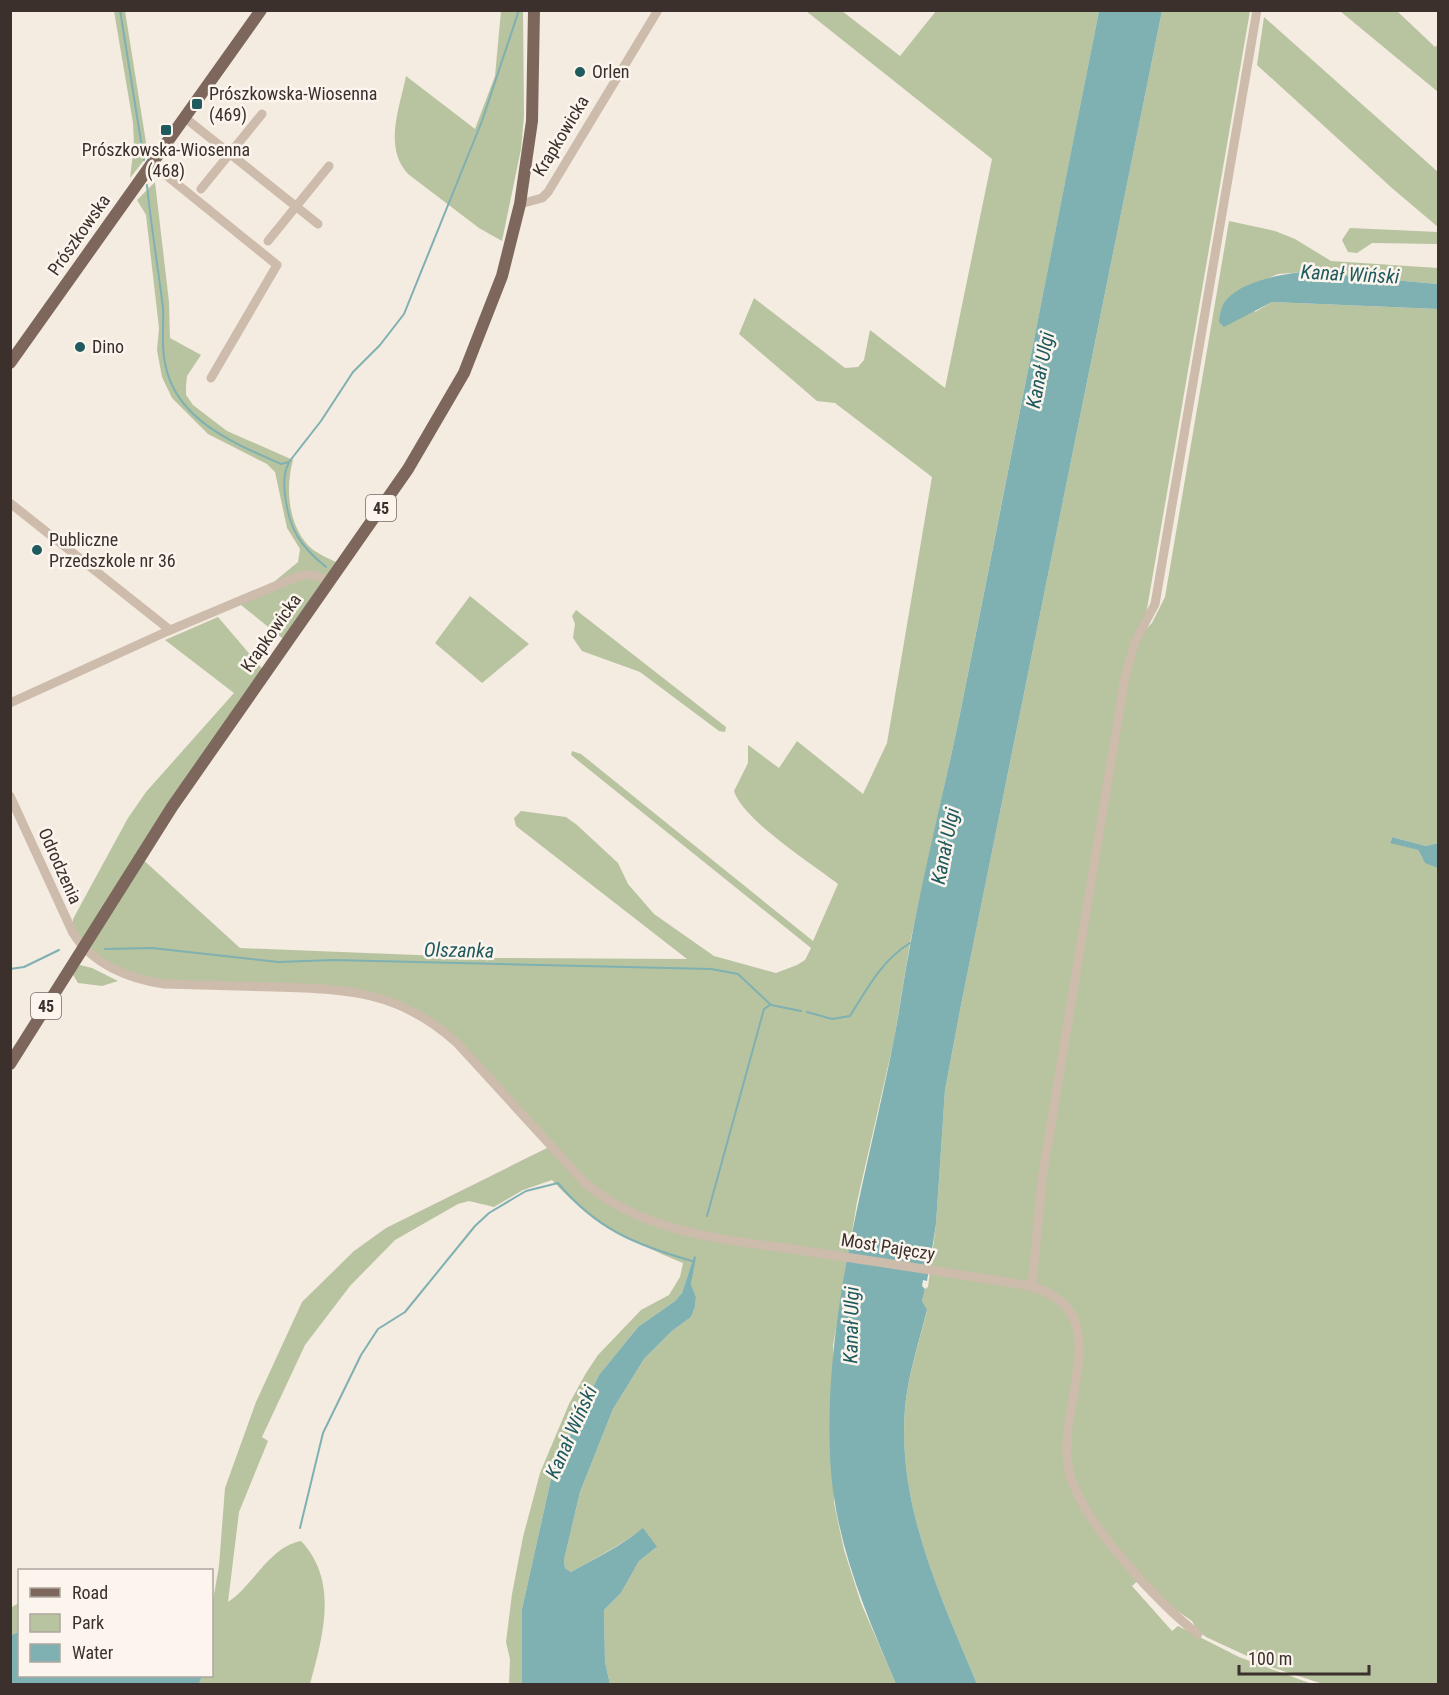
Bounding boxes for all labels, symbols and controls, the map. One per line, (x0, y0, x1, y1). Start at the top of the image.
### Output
place label: Orlen (592, 61, 630, 82)
marker: Orlen (573, 65, 587, 79)
place label: Prószkowska-Wiosenna (469) (209, 83, 377, 126)
street label: Krapkowicka (528, 92, 593, 180)
marker: Prószkowska-Wiosenna (469) (190, 97, 204, 111)
marker: Prószkowska-Wiosenna (468) (159, 123, 173, 137)
place label: Prószkowska-Wiosenna (468) (82, 139, 250, 182)
street label: Prószkowska (43, 190, 114, 279)
water label: Kanał Wiński (1300, 259, 1400, 289)
water label: Kanał Ulgi (1021, 329, 1059, 410)
place label: Dino (92, 336, 124, 357)
marker: Dino (73, 340, 87, 354)
road number: 45 (366, 495, 396, 521)
place label: Publiczne Przedszkole nr 36 (49, 529, 176, 571)
marker: Publiczne Przedszkole nr 36 (30, 543, 44, 557)
street label: Krapkowicka (236, 590, 305, 676)
water label: Kanał Ulgi (926, 805, 964, 886)
street label: Odrodzenia (34, 825, 86, 907)
water label: Olszanka (424, 937, 494, 963)
road number: 45 (31, 993, 61, 1019)
street label: Most Pajęczy (840, 1229, 937, 1264)
water label: Kanał Ulgi (838, 1286, 864, 1364)
water label: Kanał Wiński (540, 1382, 602, 1482)
legend (18, 1569, 213, 1677)
text: Road (72, 1582, 108, 1603)
text: Park (72, 1612, 104, 1633)
scale bar (1239, 1638, 1370, 1676)
text: Water (72, 1642, 114, 1663)
text: 100 m (1248, 1648, 1292, 1669)

